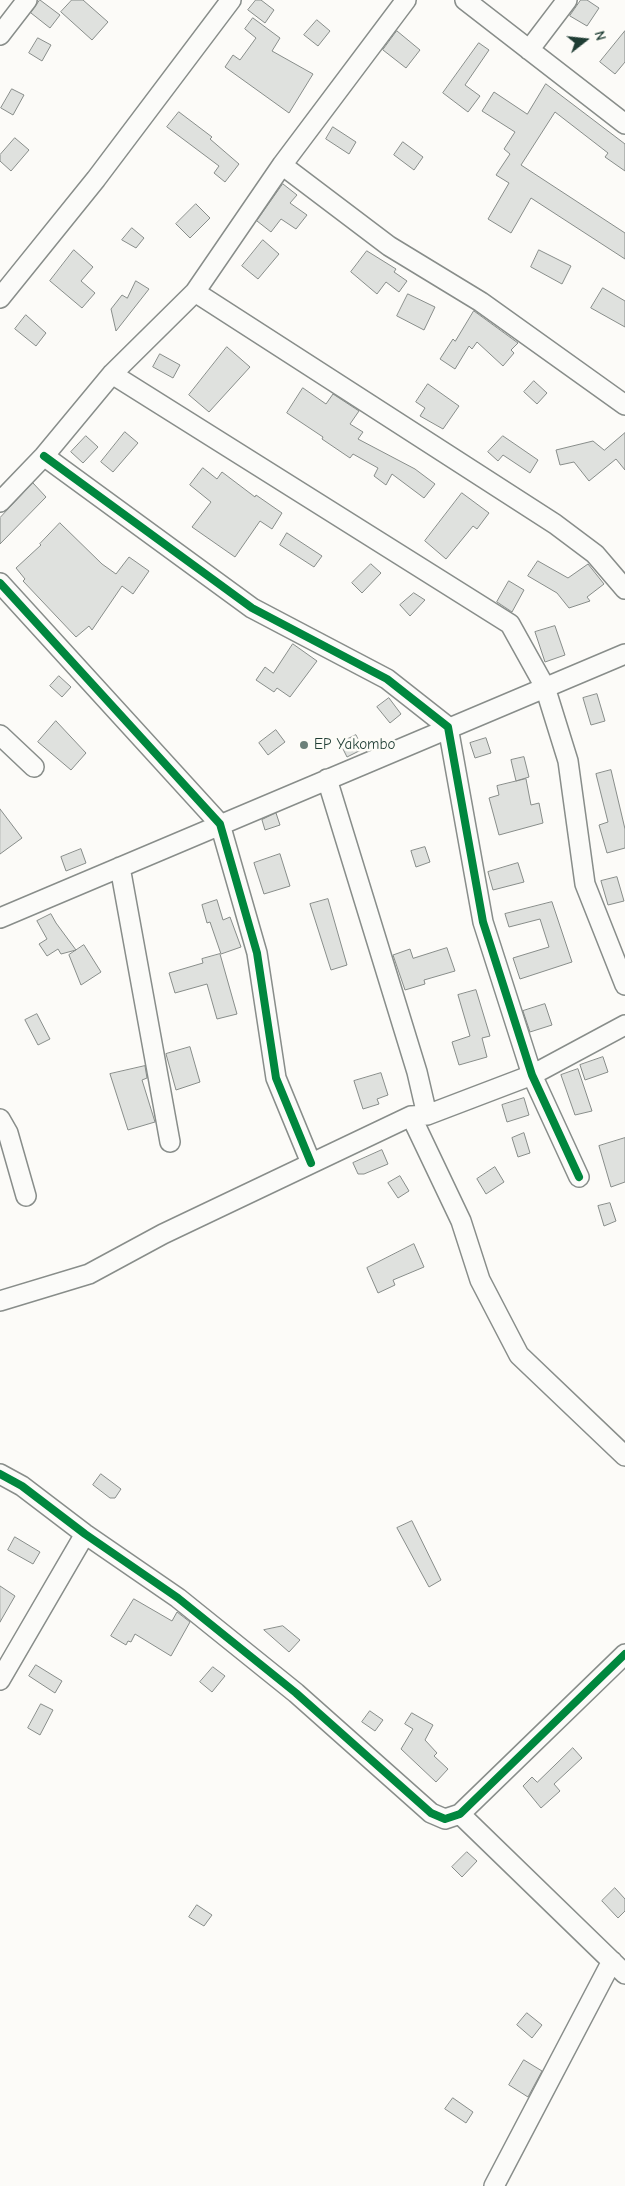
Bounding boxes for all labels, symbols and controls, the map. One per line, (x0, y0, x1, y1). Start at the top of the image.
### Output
north arrow (560, 15, 610, 65)
text: N (590, 29, 609, 42)
place label: EP Yakombo (314, 736, 395, 754)
marker: EP Yakombo (298, 739, 310, 751)

